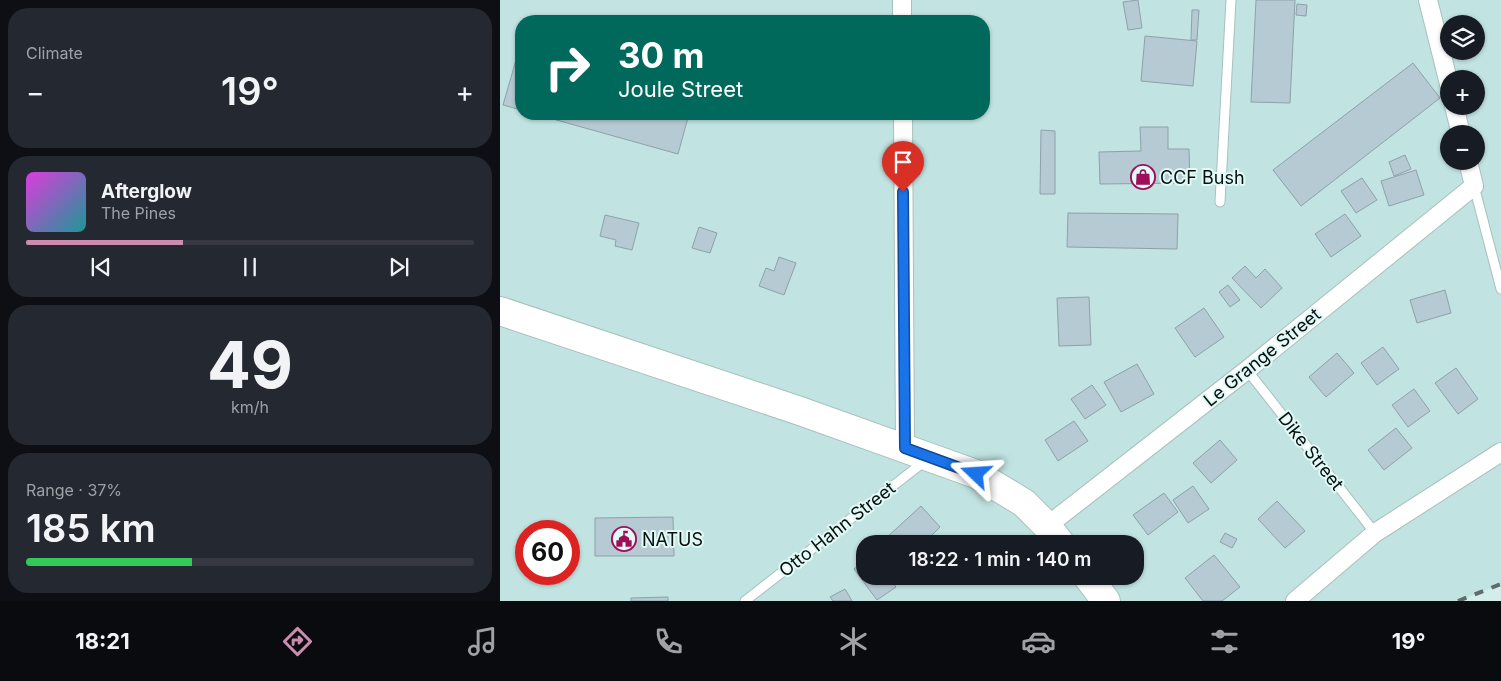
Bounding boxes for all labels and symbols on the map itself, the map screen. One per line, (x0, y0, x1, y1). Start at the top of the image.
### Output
pin (882, 141, 924, 192)
shop icon: CCF Bush (1130, 164, 1156, 190)
place label: CCF Bush (1160, 167, 1245, 188)
street label: Le Grange Street (1199, 303, 1325, 410)
street label: Dike Street (1274, 408, 1348, 494)
position arrow (949, 447, 1001, 499)
street label: Otto Hahn Street (775, 477, 899, 581)
speed limit sign: 60 (515, 520, 580, 585)
public building icon: NATUS (611, 526, 637, 552)
place label: NATUS (642, 529, 703, 550)

